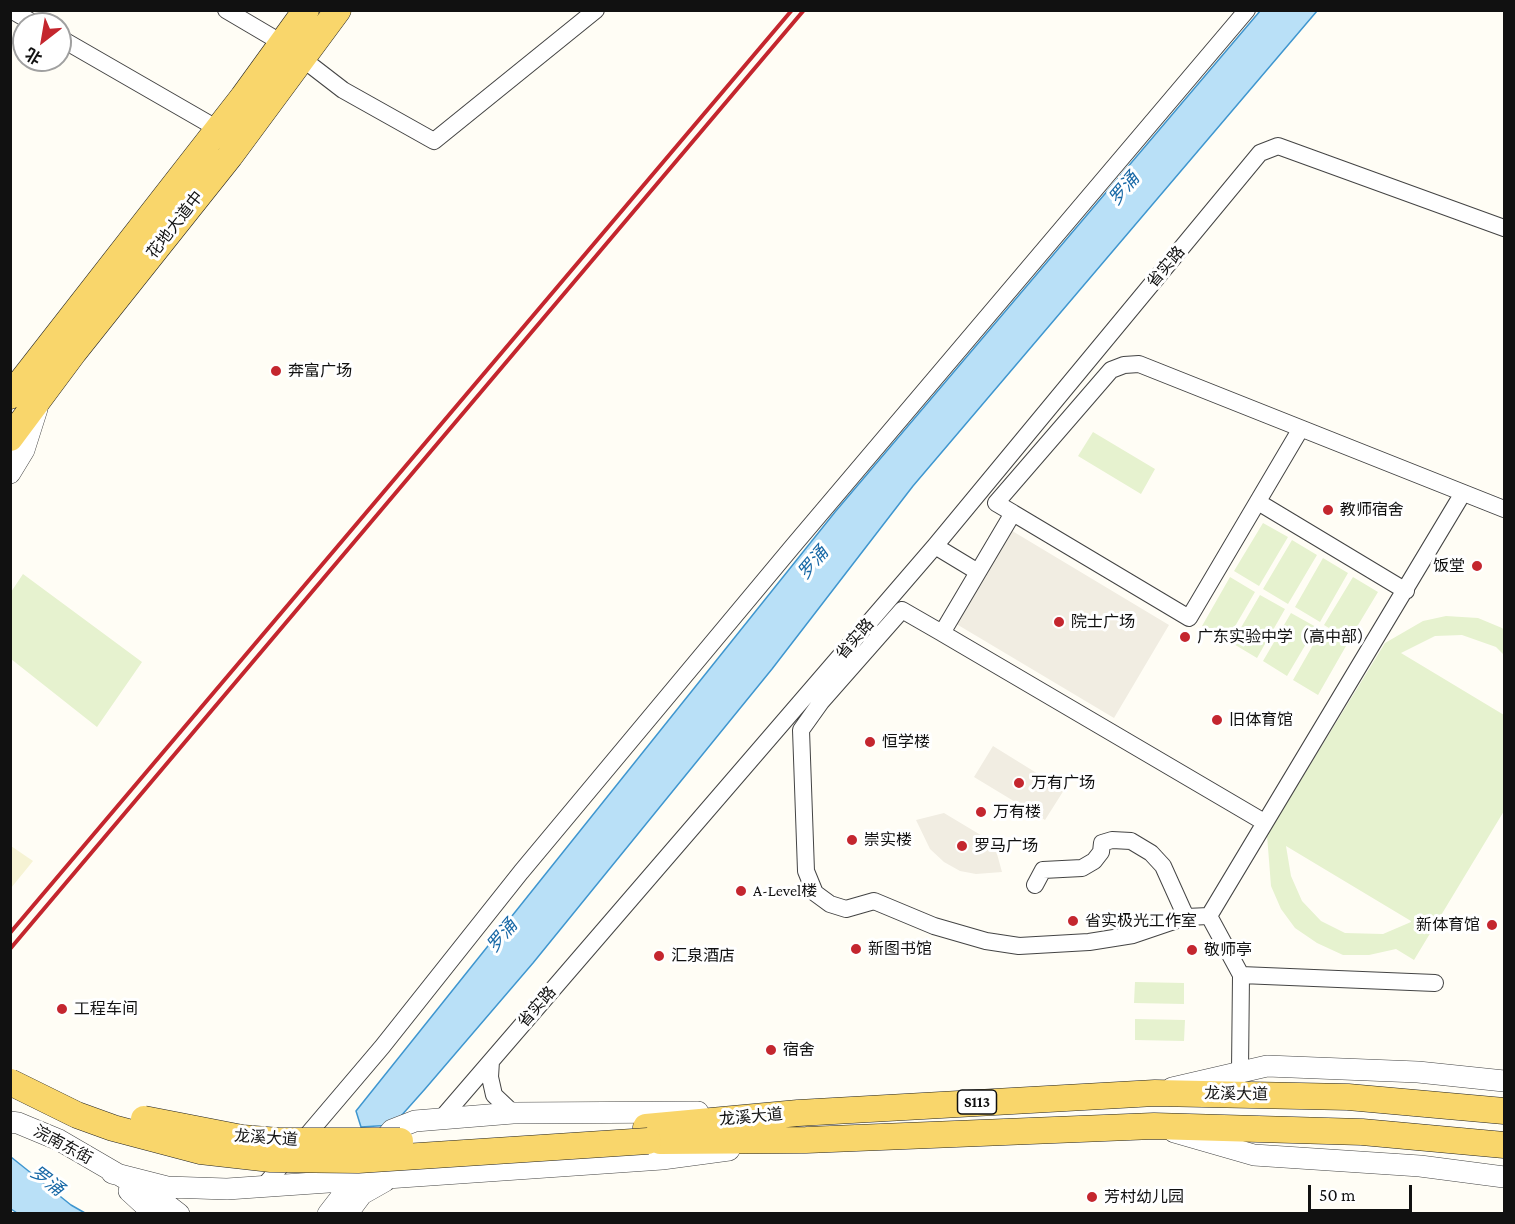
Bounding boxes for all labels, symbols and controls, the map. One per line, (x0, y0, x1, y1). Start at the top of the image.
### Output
north arrow (12, 12, 72, 72)
text: 北 (22, 45, 45, 68)
water label: 罗涌 (1104, 168, 1144, 210)
street label: 花地大道中 (143, 188, 207, 262)
street label: 省实路 (1143, 242, 1189, 292)
place label: 奔富广场 (288, 361, 352, 381)
marker: 奔富广场 (269, 364, 283, 378)
place label: 教师宿舍 (1340, 500, 1404, 520)
marker: 教师宿舍 (1321, 503, 1335, 517)
water label: 罗涌 (793, 542, 833, 584)
place label: 饭堂 (1433, 556, 1465, 576)
marker: 饭堂 (1470, 559, 1484, 573)
place label: 院士广场 (1071, 612, 1135, 632)
street label: 省实路 (832, 615, 878, 663)
marker: 院士广场 (1052, 615, 1066, 629)
place label: 广东实验中学（高中部） (1197, 627, 1373, 647)
marker: 广东实验中学（高中部） (1178, 630, 1192, 644)
place label: 旧体育馆 (1229, 710, 1293, 730)
marker: 旧体育馆 (1210, 713, 1224, 727)
place label: 恒学楼 (882, 732, 930, 752)
marker: 恒学楼 (863, 735, 877, 749)
place label: 万有广场 (1031, 773, 1095, 793)
marker: 万有广场 (1012, 776, 1026, 790)
place label: 万有楼 (993, 802, 1041, 822)
marker: 万有楼 (974, 805, 988, 819)
place label: 崇实楼 (864, 830, 912, 850)
marker: 崇实楼 (845, 833, 859, 847)
place label: 罗马广场 (974, 836, 1038, 856)
marker: 罗马广场 (955, 839, 969, 853)
place label: A-Level楼 (753, 881, 817, 901)
marker: A-Level楼 (734, 884, 748, 898)
place label: 省实极光工作室 (1085, 911, 1197, 931)
marker: 省实极光工作室 (1066, 914, 1080, 928)
water label: 罗涌 (482, 915, 522, 957)
place label: 新体育馆 (1416, 915, 1480, 935)
marker: 新体育馆 (1485, 918, 1499, 932)
place label: 新图书馆 (868, 939, 932, 959)
place label: 敬师亭 (1204, 940, 1252, 960)
marker: 新图书馆 (849, 942, 863, 956)
marker: 敬师亭 (1185, 943, 1199, 957)
place label: 汇泉酒店 (671, 946, 735, 966)
marker: 汇泉酒店 (652, 949, 666, 963)
street label: 省实路 (514, 983, 560, 1031)
place label: 工程车间 (74, 999, 138, 1019)
marker: 工程车间 (55, 1002, 69, 1016)
place label: 宿舍 (783, 1040, 815, 1060)
marker: 宿舍 (764, 1043, 778, 1057)
street label: 龙溪大道 (1204, 1084, 1268, 1104)
road number: S113 (958, 1090, 996, 1114)
street label: 龙溪大道 (718, 1105, 784, 1129)
street label: 浣南东街 (30, 1122, 96, 1168)
street label: 龙溪大道 (233, 1126, 299, 1150)
water label: 罗涌 (26, 1162, 68, 1200)
scale bar (1311, 1173, 1414, 1211)
text: 50 m (1319, 1185, 1356, 1205)
place label: 芳村幼儿园 (1104, 1187, 1184, 1207)
marker: 芳村幼儿园 (1085, 1190, 1099, 1204)

